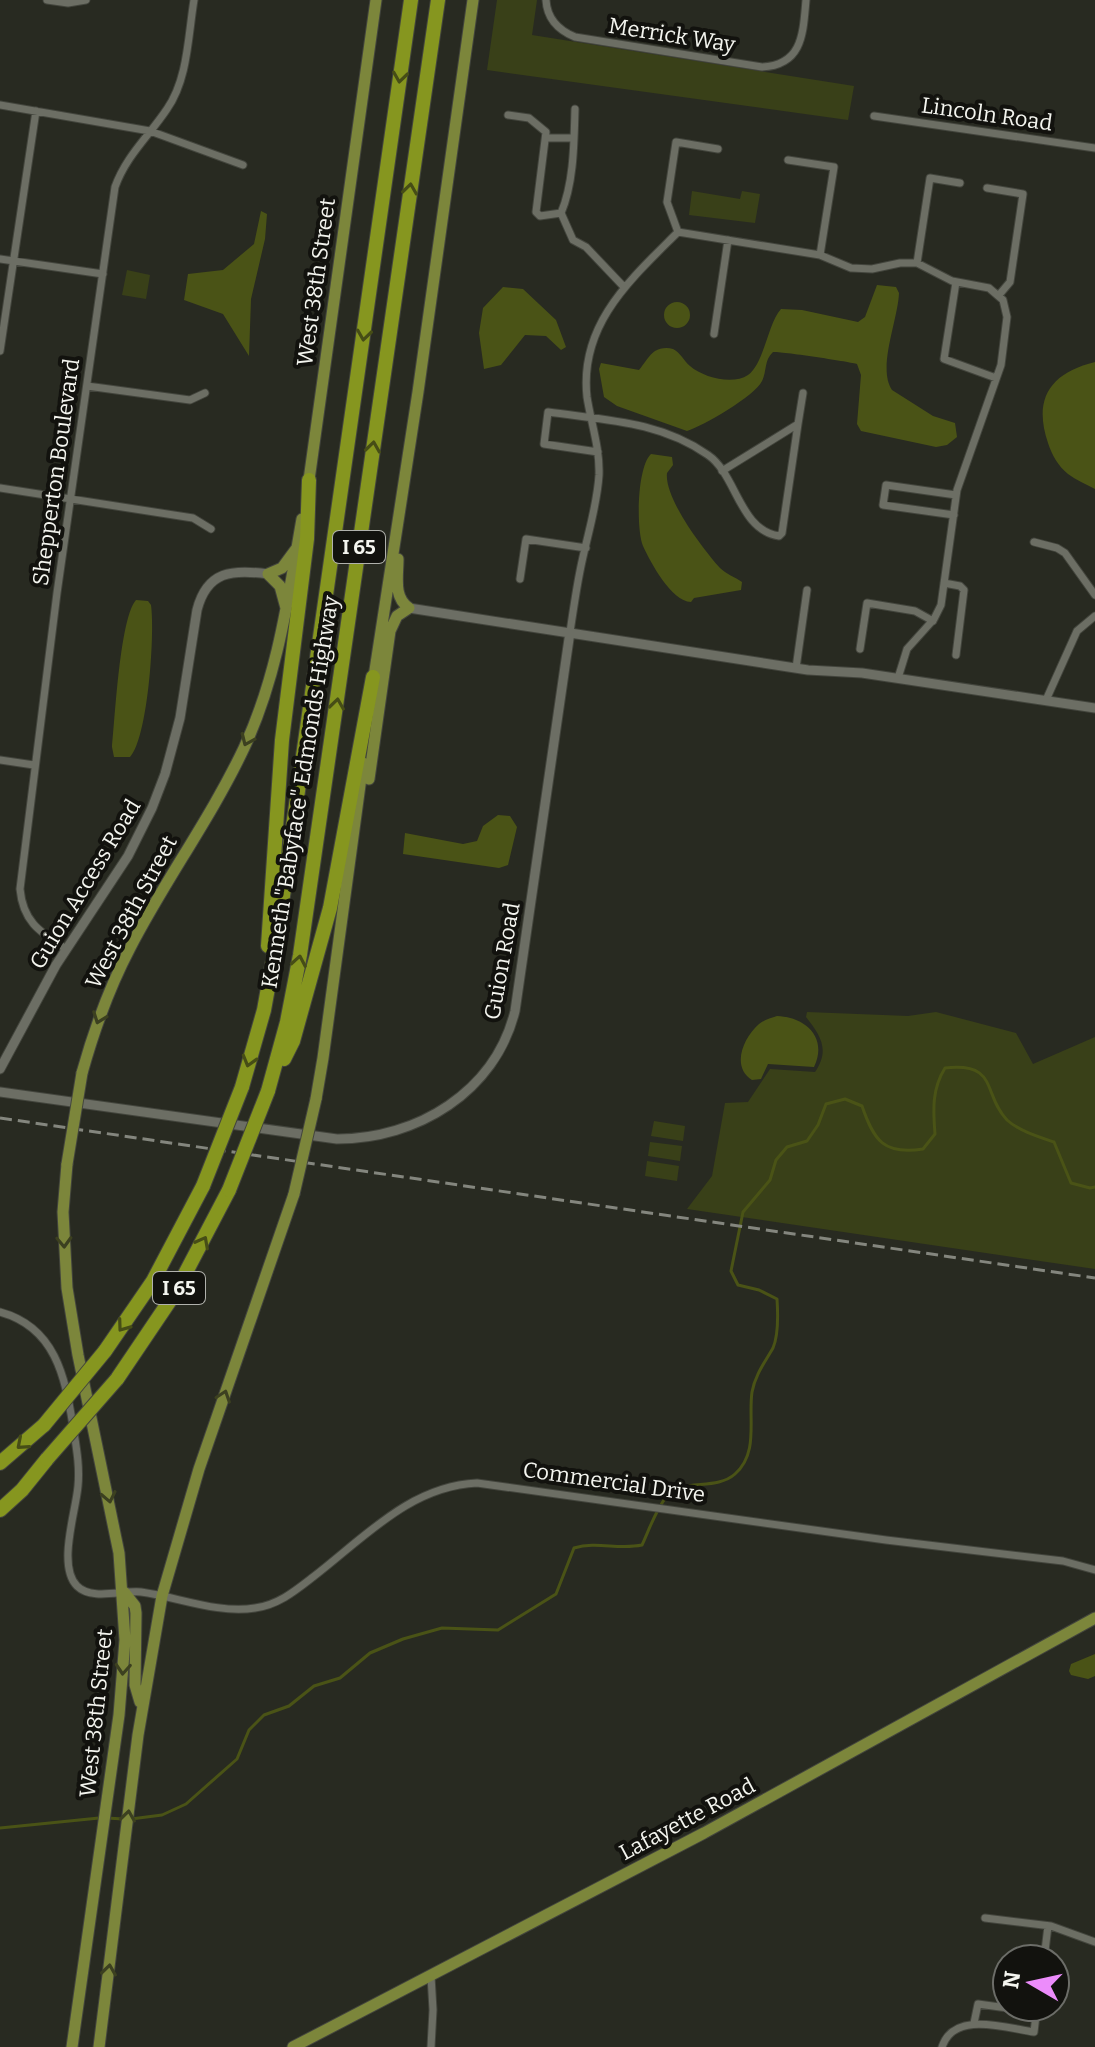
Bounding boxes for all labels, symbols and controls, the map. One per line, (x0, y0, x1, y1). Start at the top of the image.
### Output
street label: Merrick Way (607, 12, 738, 58)
one-way arrow (392, 70, 409, 84)
street label: Lincoln Road (920, 91, 1054, 137)
one-way arrow (401, 182, 418, 196)
street label: West 38th Street (291, 196, 341, 368)
one-way arrow (356, 328, 373, 342)
street label: Shepperton Boulevard (27, 357, 85, 587)
one-way arrow (364, 440, 381, 453)
road number: I 65 (333, 531, 385, 563)
street label: Kenneth "Babyface" Edmonds Highway (256, 593, 344, 990)
one-way arrow (328, 697, 345, 711)
one-way arrow (241, 732, 257, 746)
street label: Guion Access Road (24, 794, 146, 974)
street label: West 38th Street (79, 831, 183, 993)
street label: Guion Road (478, 900, 526, 1022)
one-way arrow (290, 954, 307, 968)
one-way arrow (92, 1010, 109, 1024)
one-way arrow (242, 1054, 259, 1068)
one-way arrow (55, 1236, 72, 1249)
one-way arrow (194, 1236, 209, 1251)
road number: I 65 (153, 1272, 205, 1304)
one-way arrow (118, 1318, 133, 1332)
one-way arrow (215, 1390, 231, 1404)
one-way arrow (17, 1434, 31, 1449)
street label: Commercial Drive (521, 1456, 707, 1508)
one-way arrow (100, 1490, 117, 1504)
street label: West 38th Street (74, 1627, 118, 1799)
one-way arrow (115, 1664, 132, 1676)
street label: Lafayette Road (615, 1772, 759, 1866)
one-way arrow (119, 1809, 136, 1822)
north arrow (991, 1943, 1071, 2023)
one-way arrow (100, 1963, 117, 1977)
text: N (997, 1969, 1026, 1990)

